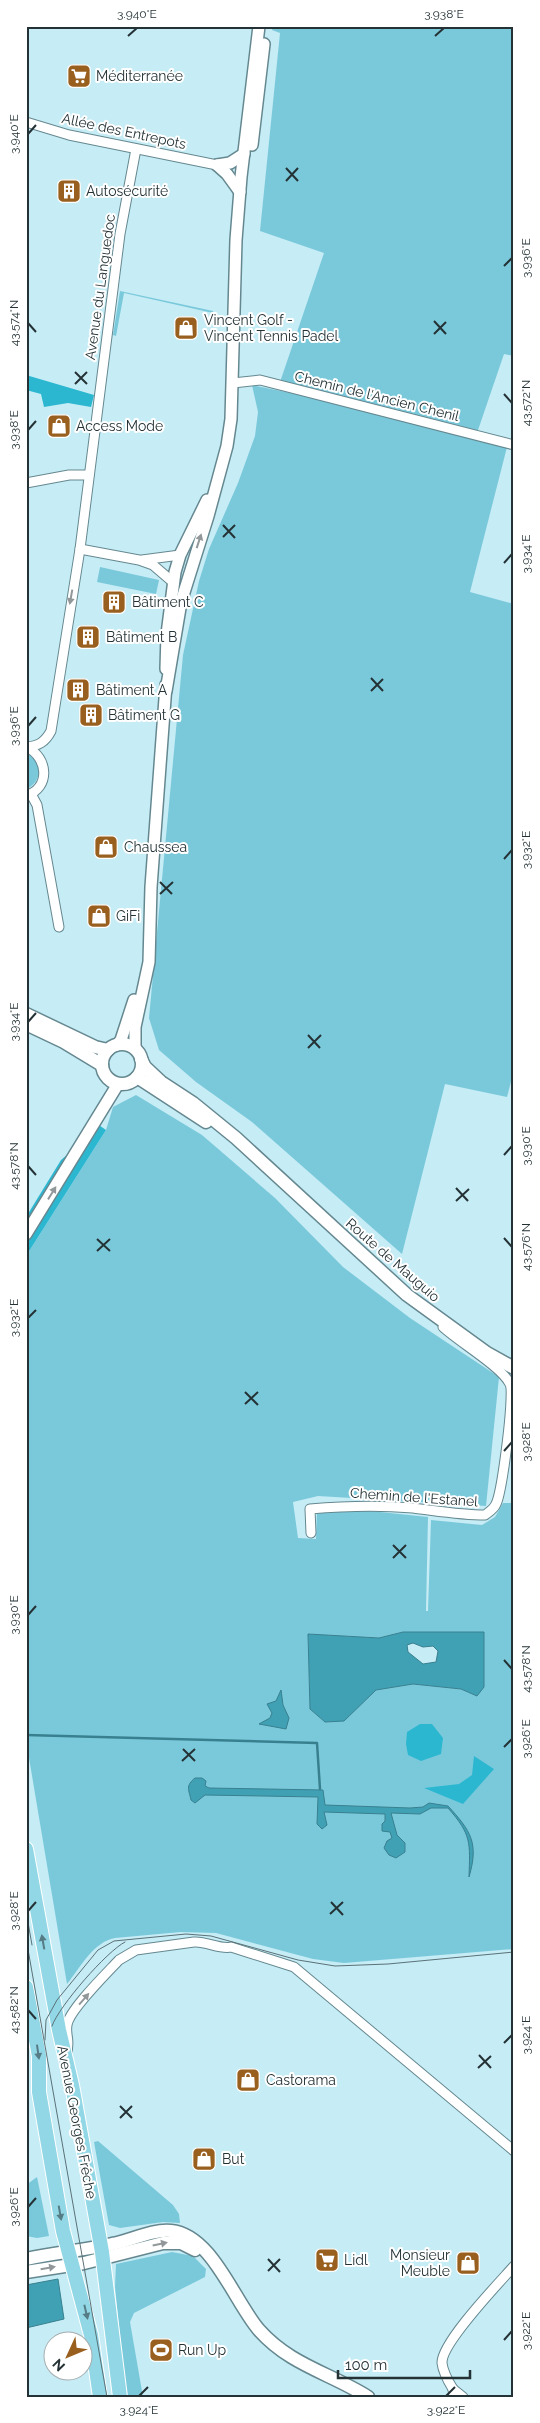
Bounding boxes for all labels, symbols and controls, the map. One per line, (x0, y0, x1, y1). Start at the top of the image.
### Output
text: 3.940°E (117, 7, 157, 21)
text: 3.938°E (424, 7, 464, 21)
supermarket icon: Méditerranée (66, 63, 92, 89)
place label: Méditerranée (96, 68, 183, 84)
street label: Allée des Entrepots (60, 110, 188, 152)
text: 3.940°E (7, 114, 21, 154)
building icon: Autosécurité (56, 178, 82, 204)
place label: Autosécurité (86, 183, 168, 199)
street label: Avenue du Languedoc (82, 213, 118, 361)
text: 3.936°E (519, 238, 533, 278)
text: 43.574°N (7, 300, 21, 346)
place label: Vincent Golf - Vincent Tennis Padel (204, 312, 339, 344)
shop icon: Vincent Golf - Vincent Tennis Padel (173, 315, 199, 341)
street label: Chemin de l'Ancien Chenil (293, 368, 461, 424)
text: 43.572°N (519, 380, 533, 426)
text: 3.938°E (7, 410, 21, 450)
shop icon: Access Mode (46, 413, 72, 439)
place label: Access Mode (76, 418, 163, 434)
one-way arrow (196, 534, 204, 549)
text: 3.934°E (519, 534, 533, 574)
building icon: Bâtiment C (101, 589, 127, 615)
one-way arrow (67, 590, 75, 605)
place label: Bâtiment C (132, 594, 204, 610)
building icon: Bâtiment B (75, 624, 101, 650)
place label: Bâtiment B (106, 629, 177, 645)
building icon: Bâtiment A (65, 677, 91, 703)
place label: Bâtiment A (96, 682, 168, 698)
building icon: Bâtiment G (78, 702, 104, 728)
text: 3.936°E (7, 706, 21, 746)
place label: Bâtiment G (108, 707, 180, 723)
text: 3.932°E (519, 831, 533, 869)
shop icon: Chaussea (93, 834, 119, 860)
place label: Chaussea (124, 839, 187, 855)
shop icon: GiFi (86, 903, 112, 929)
place label: GiFi (116, 908, 140, 924)
text: 3.934°E (7, 1002, 21, 1042)
text: 3.930°E (519, 1126, 533, 1166)
text: 43.578°N (7, 1142, 21, 1190)
one-way arrow (47, 1186, 57, 1200)
street label: Route de Mauguio (343, 1215, 443, 1305)
text: 43.576°N (519, 1223, 533, 1271)
text: 3.932°E (7, 1299, 21, 1337)
text: 3.928°E (519, 1422, 533, 1462)
street label: Chemin de l'Estanel (349, 1485, 479, 1509)
text: 3.930°E (7, 1595, 21, 1635)
text: 43.578°N (519, 1645, 533, 1693)
text: 3.926°E (519, 1719, 533, 1759)
text: 3.928°E (7, 1891, 21, 1931)
one-way arrow (38, 1934, 46, 1950)
text: 43.582°N (7, 1986, 21, 2034)
one-way arrow (78, 1994, 90, 2006)
text: 3.924°E (519, 2016, 533, 2054)
street label: Avenue Georges Frêche (54, 2044, 100, 2200)
one-way arrow (34, 2045, 42, 2061)
shop icon: Castorama (235, 2067, 261, 2093)
place label: Castorama (266, 2072, 336, 2088)
shop icon: But (191, 2146, 217, 2172)
place label: But (222, 2151, 245, 2167)
text: 3.926°E (7, 2187, 21, 2227)
one-way arrow (56, 2205, 64, 2221)
one-way arrow (152, 2240, 167, 2248)
supermarket icon: Lidl (314, 2247, 340, 2273)
place label: Monsieur Meuble (390, 2247, 450, 2279)
shop icon: Monsieur Meuble (455, 2250, 481, 2276)
place label: Lidl (344, 2252, 368, 2268)
one-way arrow (41, 2264, 57, 2272)
one-way arrow (82, 2304, 90, 2319)
text: 3.922°E (519, 2312, 533, 2350)
north arrow (42, 2330, 92, 2380)
sports icon: Run Up (148, 2337, 174, 2363)
place label: Run Up (178, 2342, 227, 2358)
scale bar (338, 2348, 470, 2380)
text: N (49, 2356, 68, 2374)
text: 100 m (345, 2356, 387, 2374)
text: 3.924°E (120, 2403, 158, 2417)
text: 3.922°E (427, 2403, 465, 2417)

